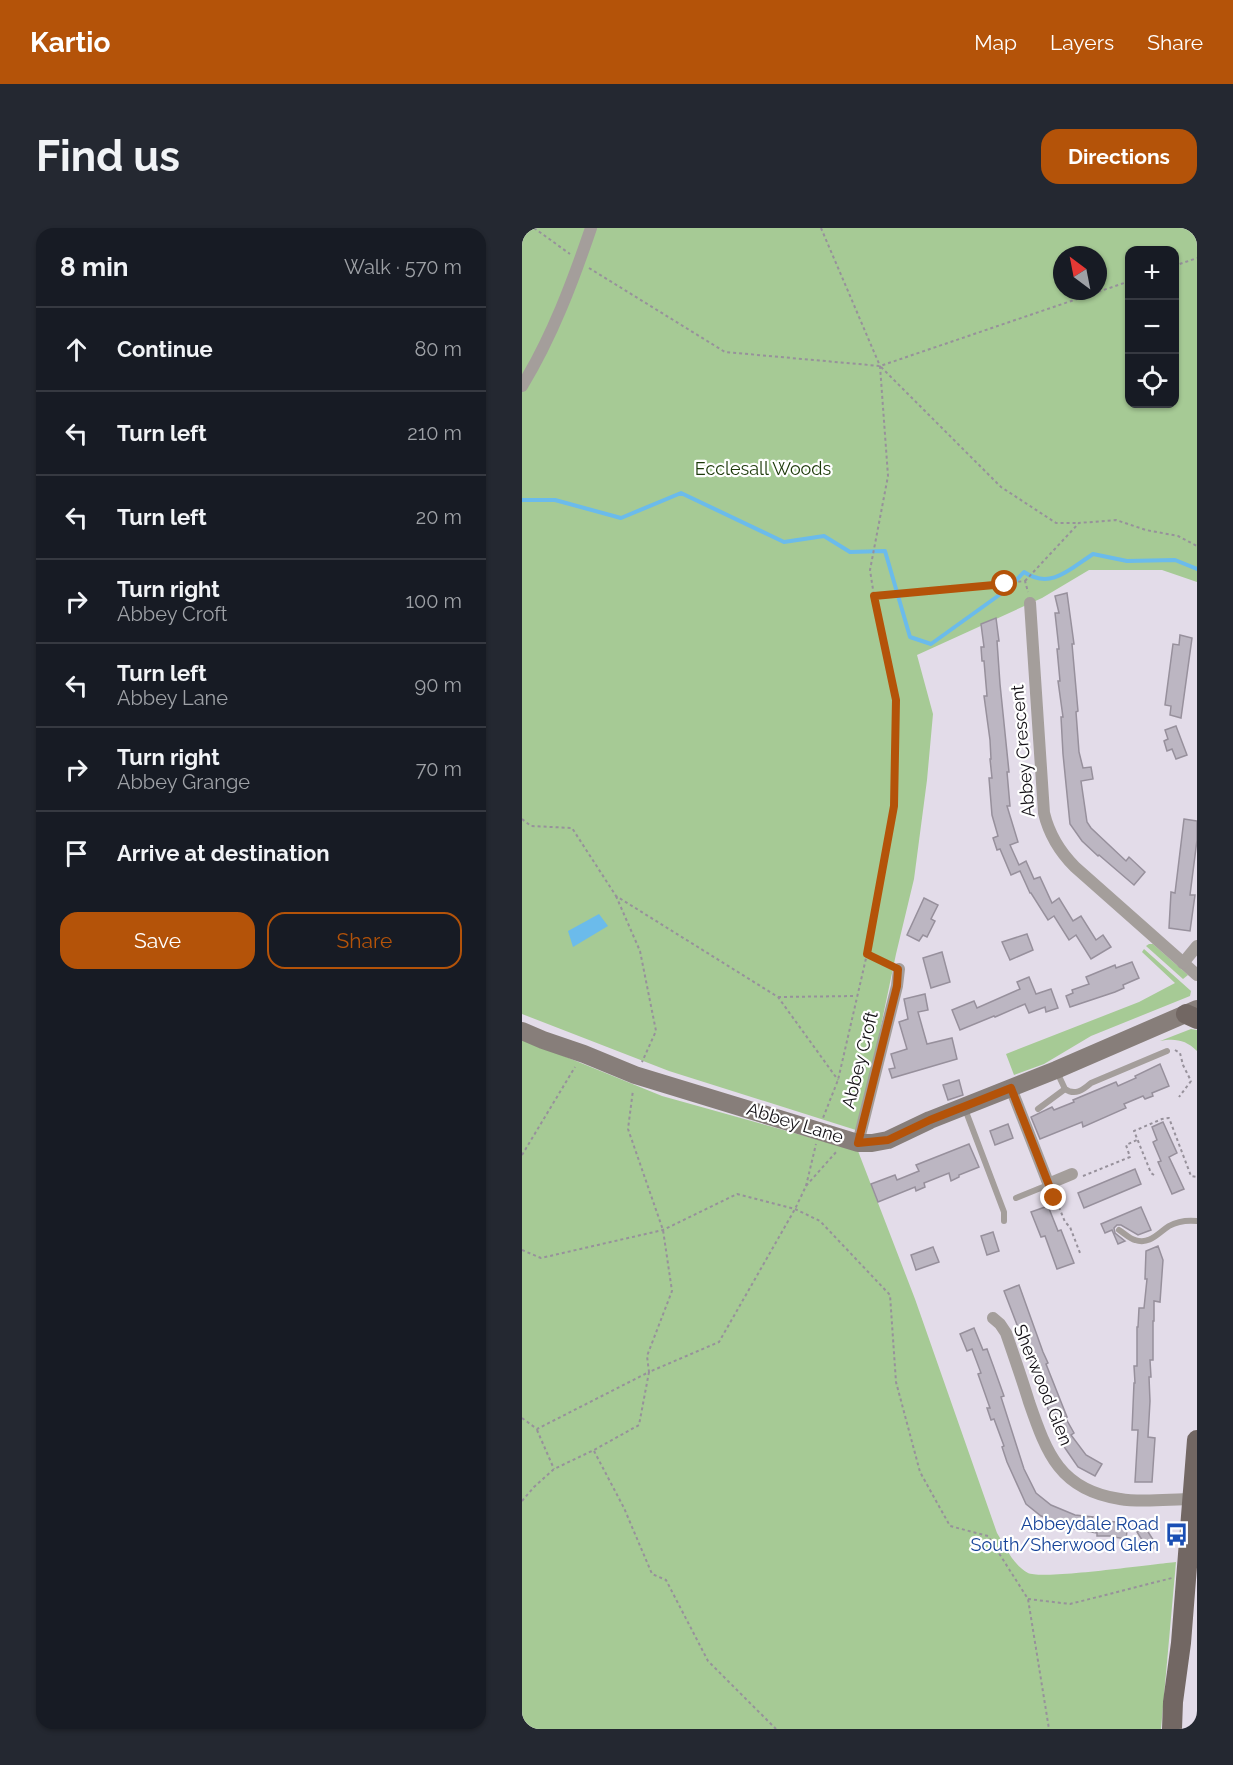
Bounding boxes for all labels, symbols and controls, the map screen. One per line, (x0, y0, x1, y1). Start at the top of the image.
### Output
text: Kartio (30, 26, 110, 59)
text: Map (974, 30, 1017, 55)
text: Layers (1050, 30, 1114, 55)
text: Share (1147, 30, 1203, 55)
button: Directions (1041, 129, 1197, 184)
text: Find us (36, 132, 180, 181)
north arrow (1053, 246, 1107, 300)
map controls (1125, 246, 1179, 408)
button: + (1125, 246, 1179, 300)
text: 8 min (60, 252, 128, 282)
text: Walk · 570 m (344, 255, 462, 279)
button: − (1125, 300, 1179, 354)
icon: ahead (60, 333, 93, 366)
text: Continue (117, 336, 213, 362)
text: 80 m (414, 337, 462, 361)
button: locate (1125, 354, 1179, 408)
icon: left (60, 417, 93, 450)
text: Turn left (117, 420, 207, 446)
text: 210 m (407, 421, 462, 445)
park label: Ecclesall Woods (695, 458, 832, 479)
icon: left (60, 501, 93, 534)
text: Turn left (117, 504, 207, 530)
text: 20 m (416, 505, 462, 529)
route start (991, 570, 1017, 596)
text: Turn right (117, 576, 220, 602)
icon: right (60, 585, 93, 618)
text: 100 m (405, 589, 462, 613)
text: Abbey Croft (117, 602, 228, 626)
text: Turn left (117, 660, 207, 686)
icon: left (60, 669, 93, 702)
text: 90 m (415, 673, 462, 697)
street label: Abbey Crescent (1006, 684, 1039, 818)
text: Abbey Lane (117, 686, 228, 710)
text: Turn right (117, 744, 220, 770)
icon: right (60, 753, 93, 786)
text: 70 m (416, 757, 462, 781)
text: Abbey Grange (117, 770, 250, 794)
icon: arrive (60, 837, 93, 870)
text: Arrive at destination (117, 840, 330, 866)
button: Save (60, 912, 255, 969)
button: Share (267, 912, 462, 969)
street label: Abbey Croft (837, 1009, 882, 1111)
street label: Abbey Lane (744, 1098, 846, 1147)
route end (1040, 1184, 1066, 1210)
street label: Sherwood Glen (1010, 1321, 1077, 1448)
place label: Abbeydale Road South/Sherwood Glen (971, 1513, 1159, 1555)
bus stop icon: Abbeydale Road South/Sherwood Glen (1164, 1521, 1190, 1547)

